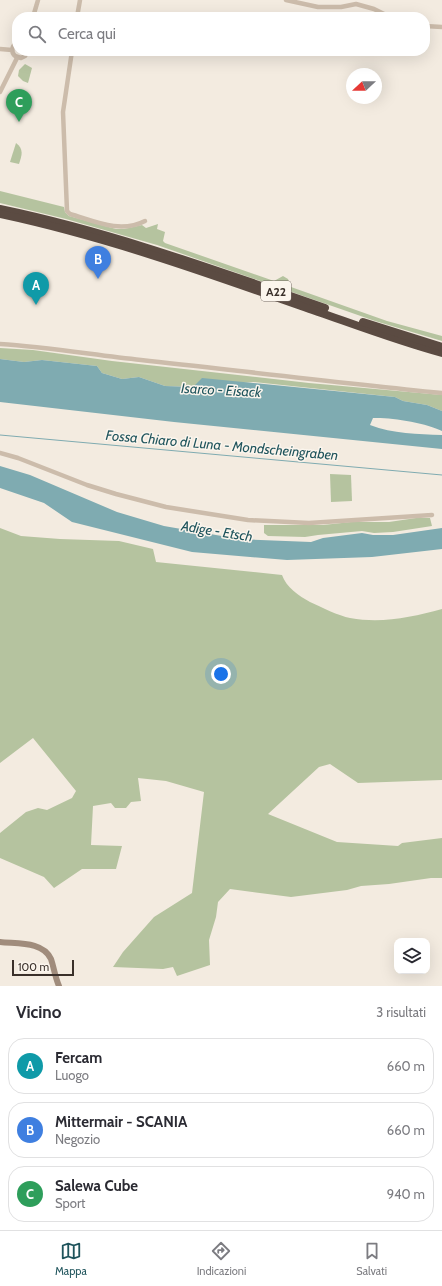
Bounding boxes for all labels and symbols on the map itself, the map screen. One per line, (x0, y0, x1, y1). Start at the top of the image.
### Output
north arrow (346, 68, 382, 104)
pin: C (6, 89, 32, 122)
pin: B (85, 246, 111, 279)
pin: A (23, 272, 49, 305)
road number: A22 (261, 281, 291, 301)
water label: Isarco - Eisack (181, 379, 262, 401)
water label: Fossa Chiaro di Luna - Mondscheingraben (105, 426, 339, 464)
water label: Adige - Etsch (179, 516, 254, 546)
your location (211, 664, 231, 684)
scale bar (12, 958, 74, 977)

